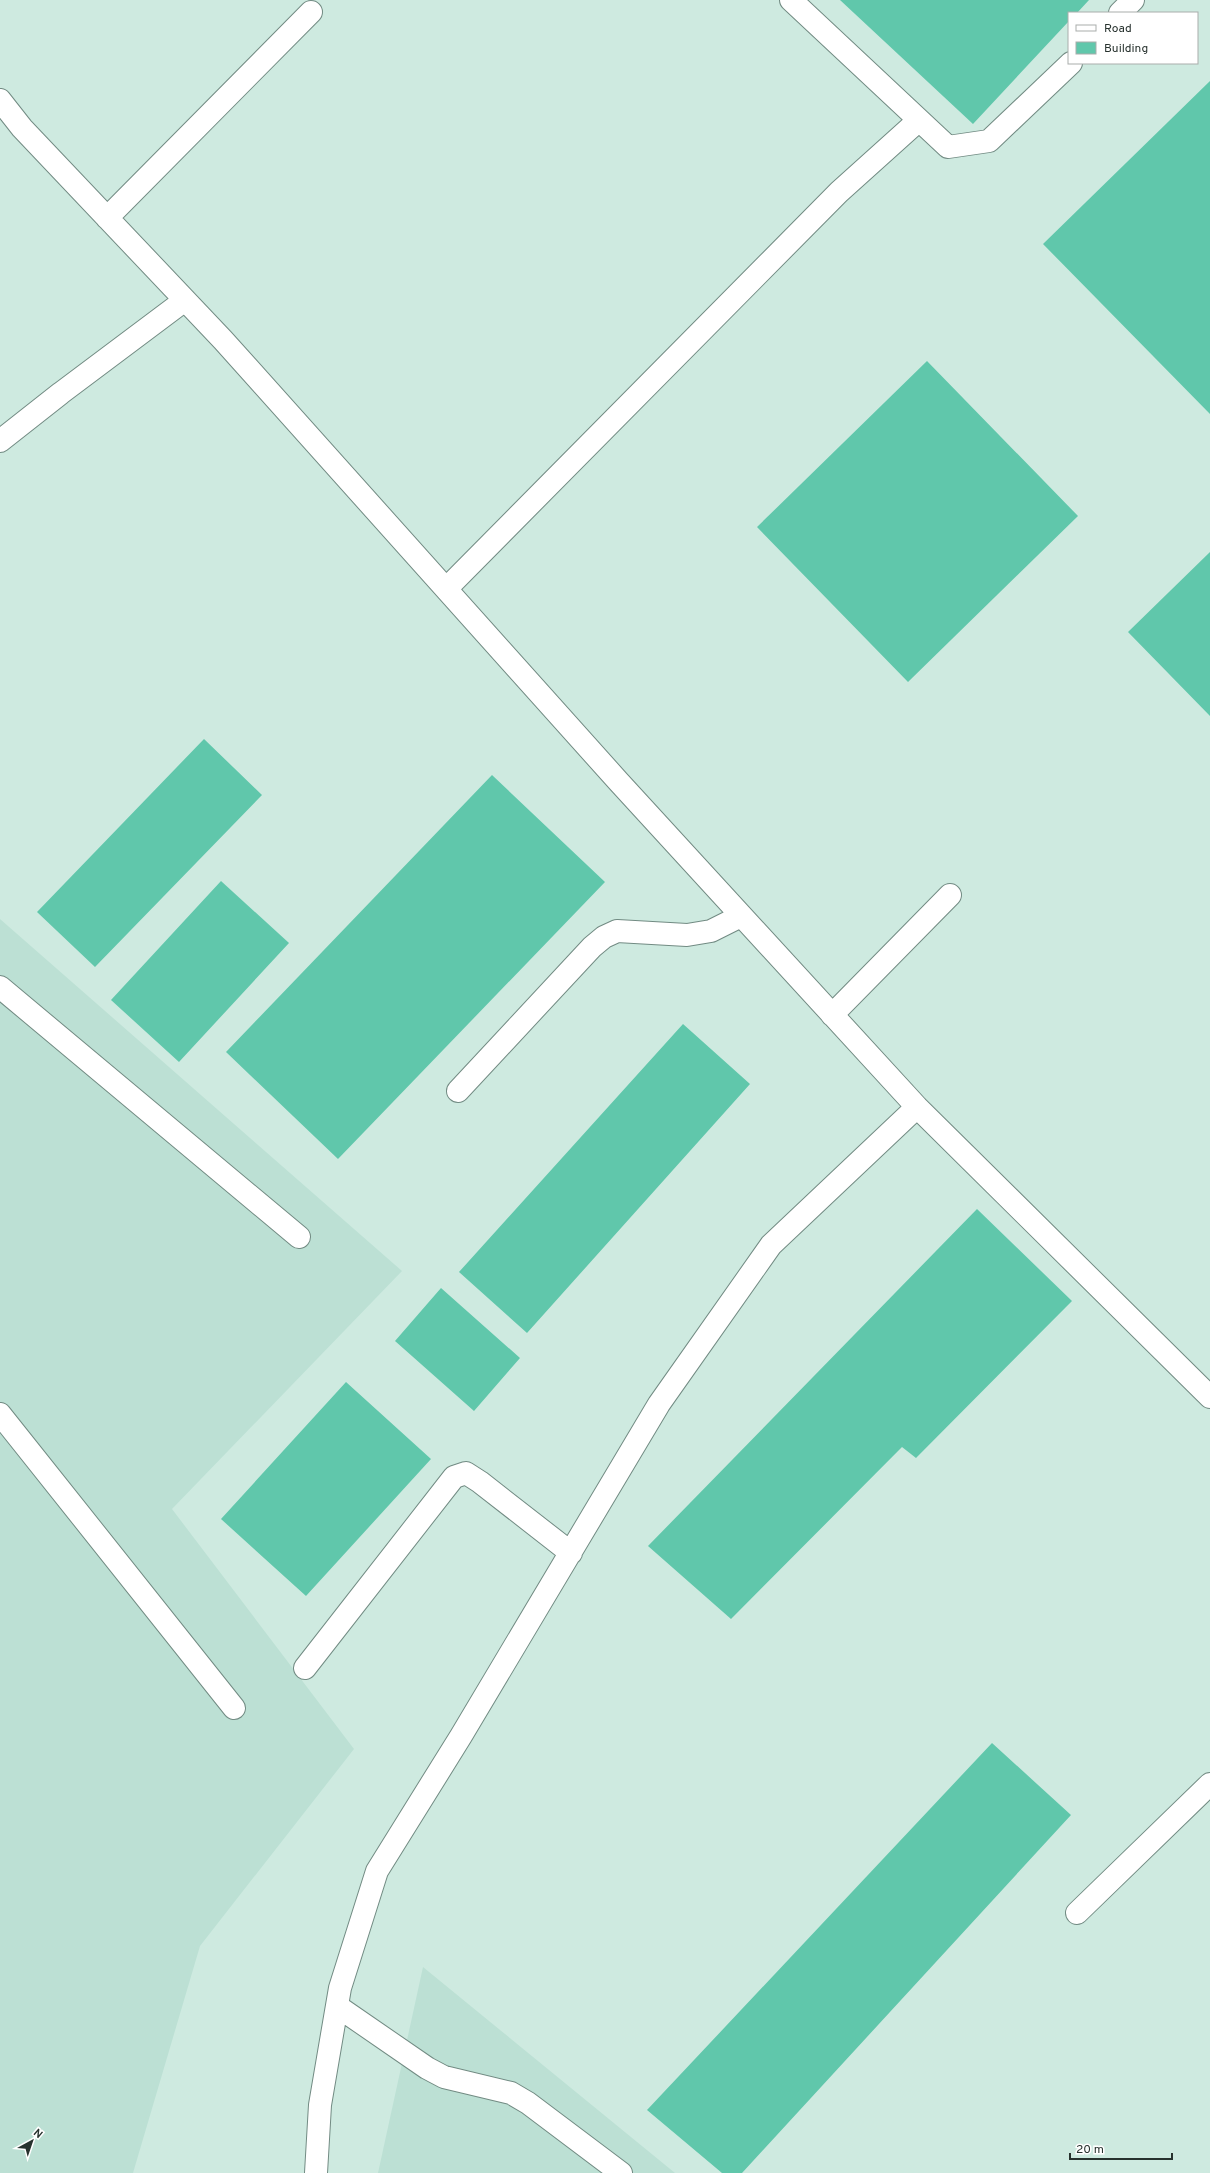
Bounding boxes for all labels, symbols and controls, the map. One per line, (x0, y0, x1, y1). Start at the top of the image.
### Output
legend (1068, 12, 1198, 64)
text: Road (1104, 21, 1132, 37)
text: Building (1104, 41, 1148, 57)
north arrow (12, 2121, 52, 2161)
text: N (30, 2126, 45, 2142)
scale bar (1070, 2135, 1172, 2161)
text: 20 m (1076, 2142, 1104, 2158)

